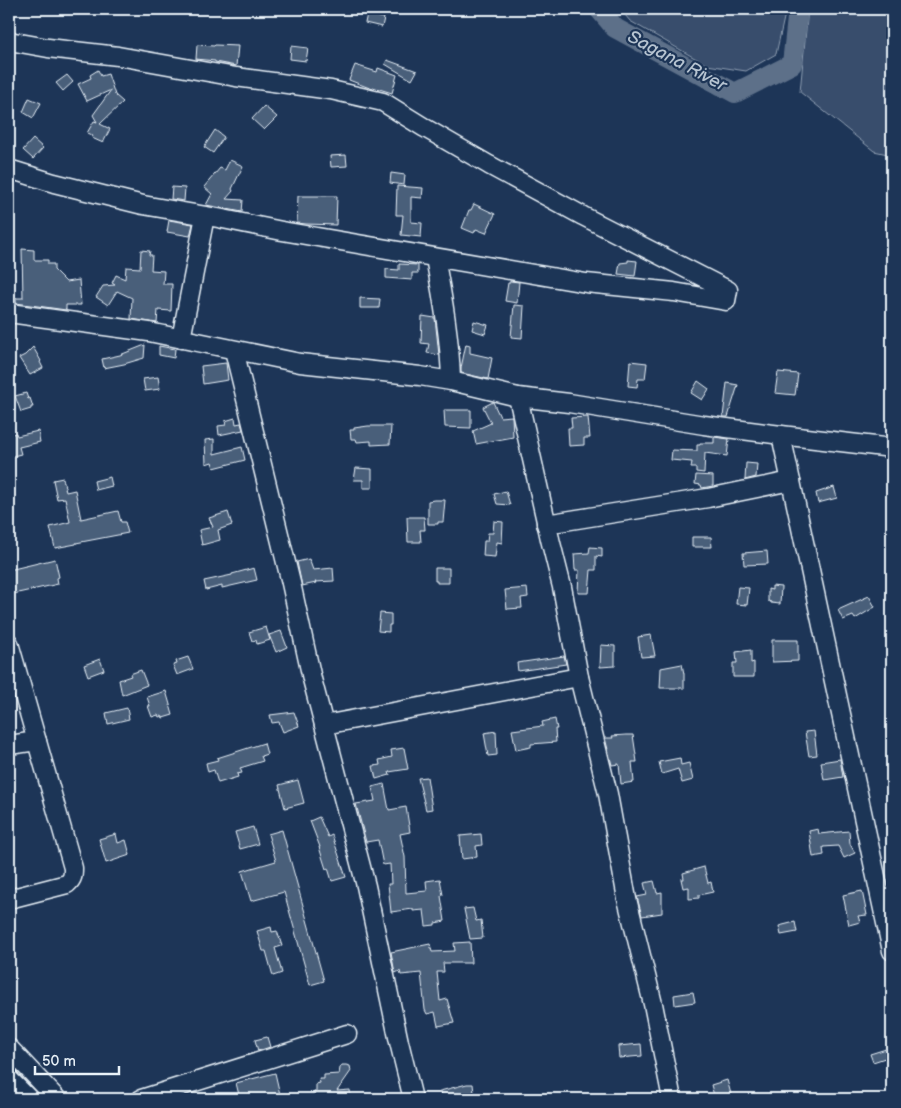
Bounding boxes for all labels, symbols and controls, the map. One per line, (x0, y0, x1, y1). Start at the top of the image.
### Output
water label: Sagana River (624, 26, 731, 97)
scale bar (35, 1043, 119, 1075)
text: 50 m (42, 1052, 76, 1071)

